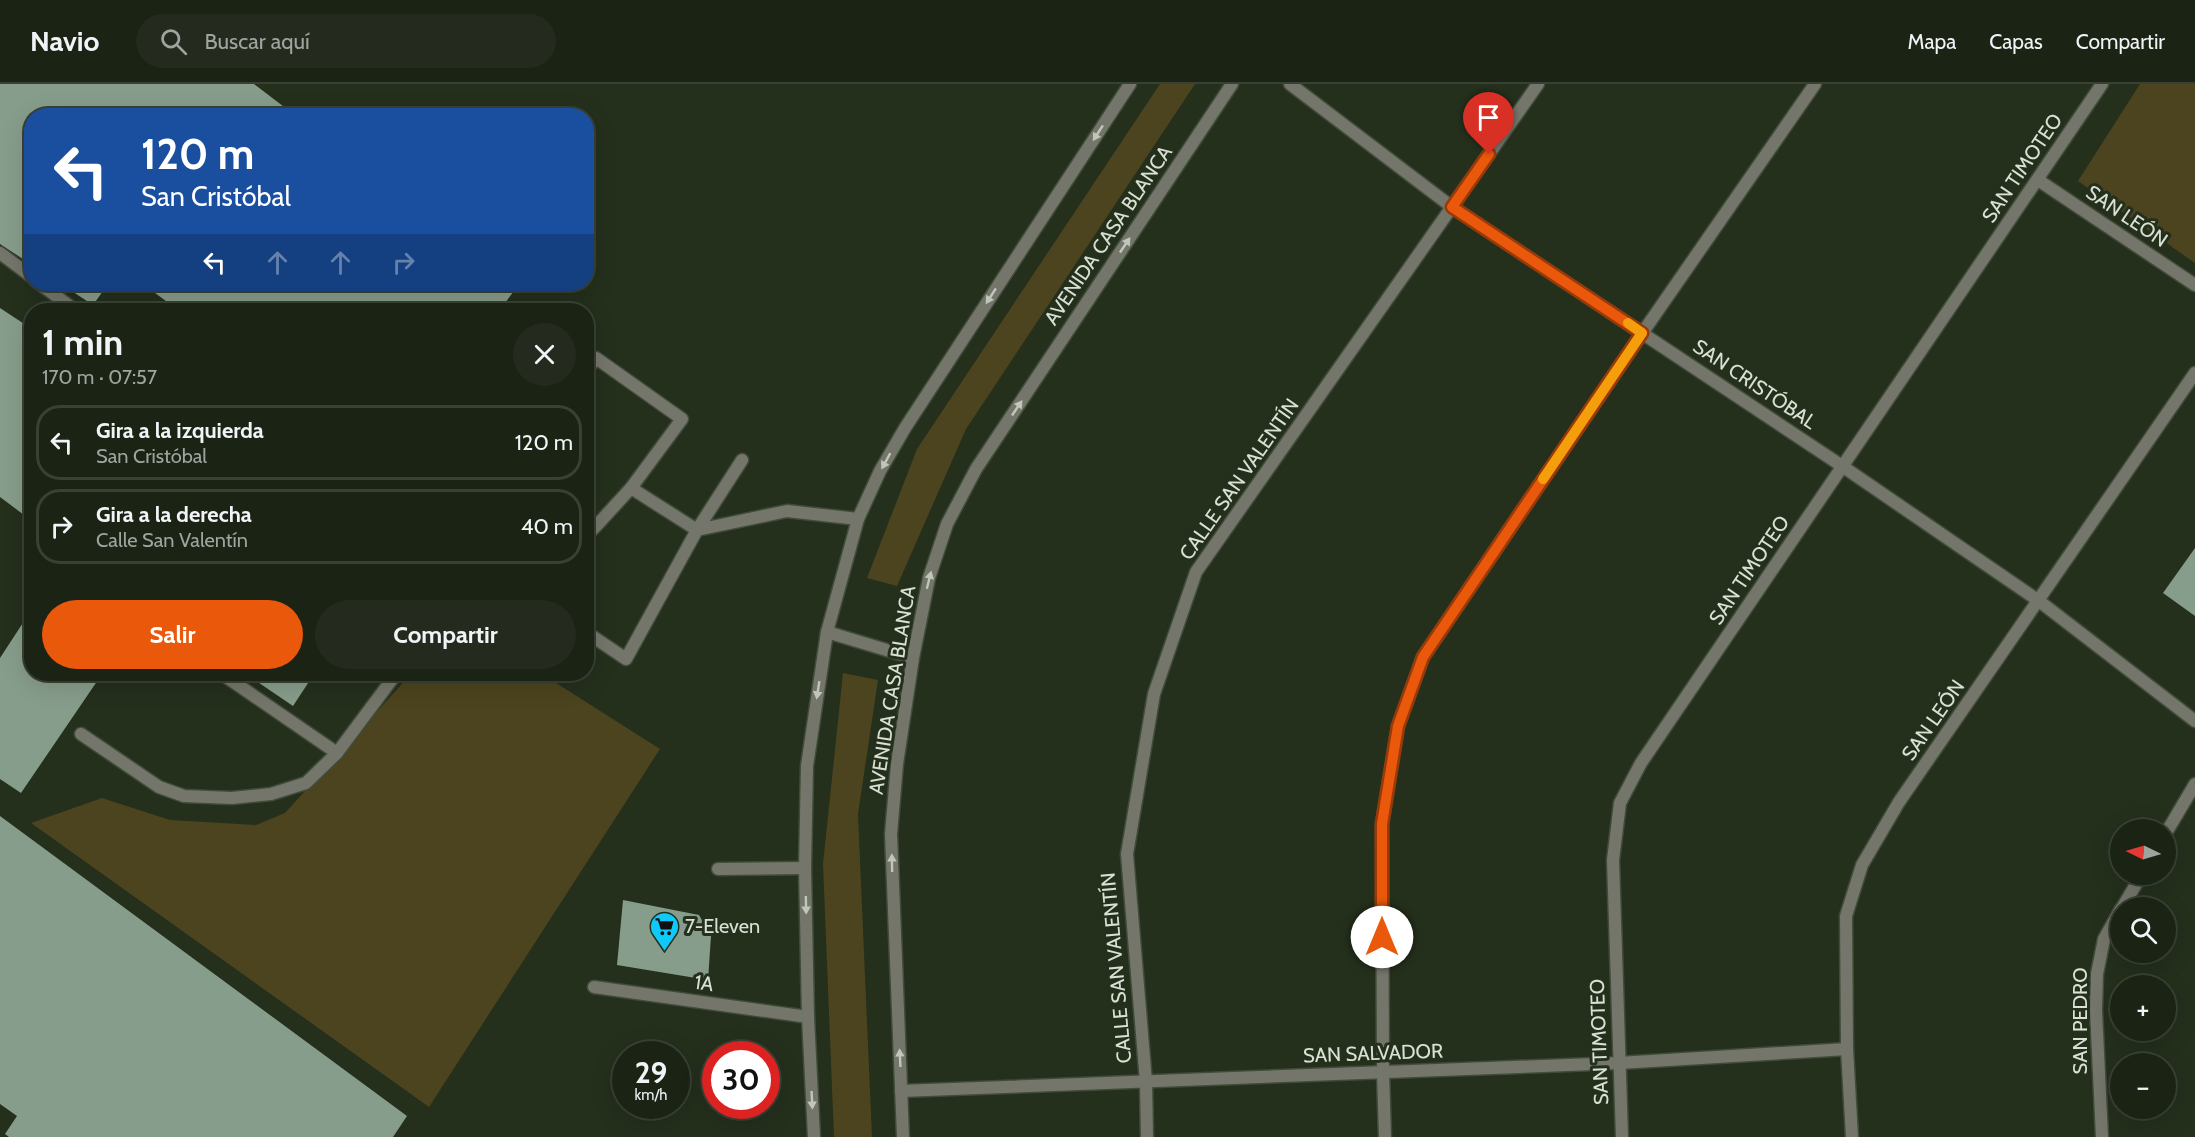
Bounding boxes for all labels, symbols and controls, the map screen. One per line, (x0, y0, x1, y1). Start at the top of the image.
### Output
search box (136, 14, 556, 68)
text: Navio (30, 24, 100, 58)
icon: search (157, 25, 190, 58)
text: Buscar aquí (205, 28, 310, 55)
text: Mapa (1908, 29, 1956, 54)
text: Capas (1989, 29, 2043, 54)
text: Compartir (2076, 29, 2165, 54)
pin (1463, 92, 1514, 154)
icon: arrive (1472, 101, 1505, 134)
street label: SAN TIMOTEO (1977, 109, 2067, 227)
one-way arrow (1092, 125, 1103, 141)
text: 120 m (141, 128, 254, 180)
icon: left (42, 132, 120, 210)
street label: AVENIDA CASA BLANCA (1039, 140, 1177, 329)
text: San Cristóbal (141, 180, 291, 213)
street label: SAN LEÓN (2082, 180, 2172, 252)
one-way arrow (1119, 237, 1130, 254)
icon: left (198, 246, 231, 279)
icon: ahead (261, 246, 294, 279)
icon: ahead (324, 246, 357, 279)
icon: right (387, 246, 420, 279)
one-way arrow (986, 288, 997, 304)
text: 1 min (42, 320, 123, 364)
button: close (513, 323, 576, 386)
street label: SAN CRISTÓBAL (1689, 334, 1821, 434)
text: 170 m · 07:57 (42, 365, 157, 389)
street label: CALLE SAN VALENTÍN (1174, 394, 1304, 564)
one-way arrow (1011, 400, 1022, 416)
text: Gira a la izquierda (96, 417, 264, 444)
icon: left (45, 426, 78, 459)
text: 120 m (515, 429, 573, 456)
text: San Cristóbal (96, 444, 207, 468)
one-way arrow (881, 452, 891, 469)
text: Gira a la derecha (96, 501, 252, 528)
icon: right (45, 510, 78, 543)
street label: SAN TIMOTEO (1704, 511, 1794, 629)
text: 40 m (521, 513, 573, 540)
text: Calle San Valentín (96, 528, 248, 552)
one-way arrow (924, 571, 934, 589)
street label: AVENIDA CASA BLANCA (864, 583, 920, 796)
button: Salir (42, 600, 303, 669)
button: Compartir (315, 600, 576, 669)
street label: SAN LEÓN (1897, 675, 1969, 765)
one-way arrow (814, 680, 823, 699)
north arrow (2110, 819, 2176, 885)
map controls (2110, 819, 2176, 1119)
one-way arrow (887, 853, 897, 872)
street label: CALLE SAN VALENTÍN (1096, 872, 1136, 1064)
one-way arrow (801, 895, 811, 914)
button: search (2110, 897, 2176, 963)
position arrow (1350, 905, 1414, 969)
supermarket icon: 7-Eleven (648, 910, 680, 952)
place label: 7-Eleven (685, 914, 760, 938)
street label: SAN PEDRO (2068, 967, 2092, 1075)
street label: 1A (693, 970, 716, 996)
button: + (2110, 975, 2176, 1041)
street label: SAN TIMOTEO (1585, 979, 1613, 1105)
street label: SAN SALVADOR (1303, 1039, 1443, 1067)
speed limit sign: 30 (702, 1041, 780, 1119)
one-way arrow (895, 1048, 904, 1067)
button: − (2110, 1053, 2176, 1119)
text: 29 (635, 1054, 667, 1091)
text: km/h (635, 1086, 667, 1104)
one-way arrow (808, 1090, 817, 1109)

